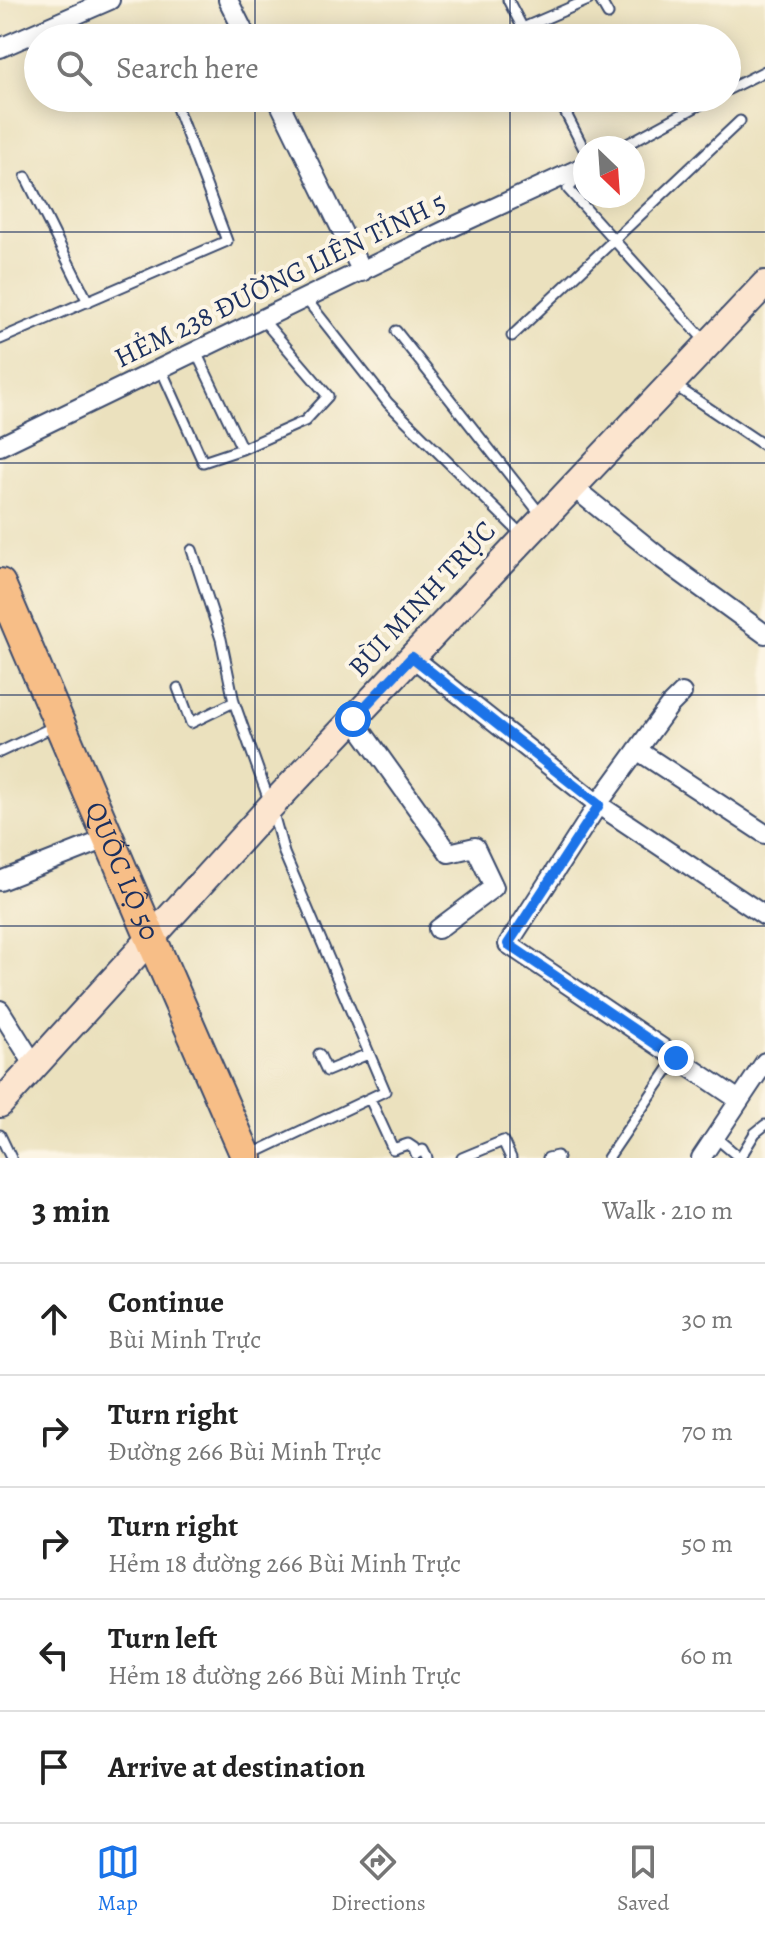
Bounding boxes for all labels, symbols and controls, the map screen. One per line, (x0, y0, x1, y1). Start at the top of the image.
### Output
search box (24, 24, 741, 112)
icon: search (52, 46, 96, 90)
text: Search here (116, 48, 259, 88)
north arrow (573, 136, 645, 208)
street label: HẺM 238 ĐƯỜNG LIÊN TỈNH 5 (108, 183, 452, 377)
street label: BÙI MINH TRỰC (340, 513, 504, 685)
route start (335, 701, 371, 737)
street label: QUỐC LỘ 50 (76, 796, 169, 946)
route end (658, 1040, 694, 1076)
text: 3 min (32, 1187, 110, 1234)
text: Walk · 210 m (602, 1193, 733, 1228)
text: Continue (108, 1282, 224, 1322)
icon: ahead (32, 1297, 76, 1341)
text: 30 m (682, 1302, 733, 1337)
text: Bùi Minh Trực (108, 1322, 261, 1357)
text: Turn right (108, 1394, 238, 1434)
icon: right (32, 1409, 76, 1453)
text: 70 m (681, 1414, 733, 1449)
text: Đường 266 Bùi Minh Trực (108, 1434, 381, 1469)
text: Turn right (108, 1506, 238, 1546)
icon: right (32, 1521, 76, 1565)
text: 50 m (681, 1526, 733, 1561)
text: Hẻm 18 đường 266 Bùi Minh Trực (108, 1546, 461, 1581)
text: Turn left (108, 1618, 217, 1658)
icon: left (32, 1633, 76, 1677)
text: 60 m (680, 1638, 733, 1673)
text: Hẻm 18 đường 266 Bùi Minh Trực (108, 1658, 461, 1693)
icon: arrive (32, 1745, 76, 1789)
text: Arrive at destination (108, 1747, 365, 1787)
tab: Map (96, 1840, 140, 1918)
tab: Directions (331, 1840, 426, 1918)
tab: Saved (617, 1840, 669, 1918)

